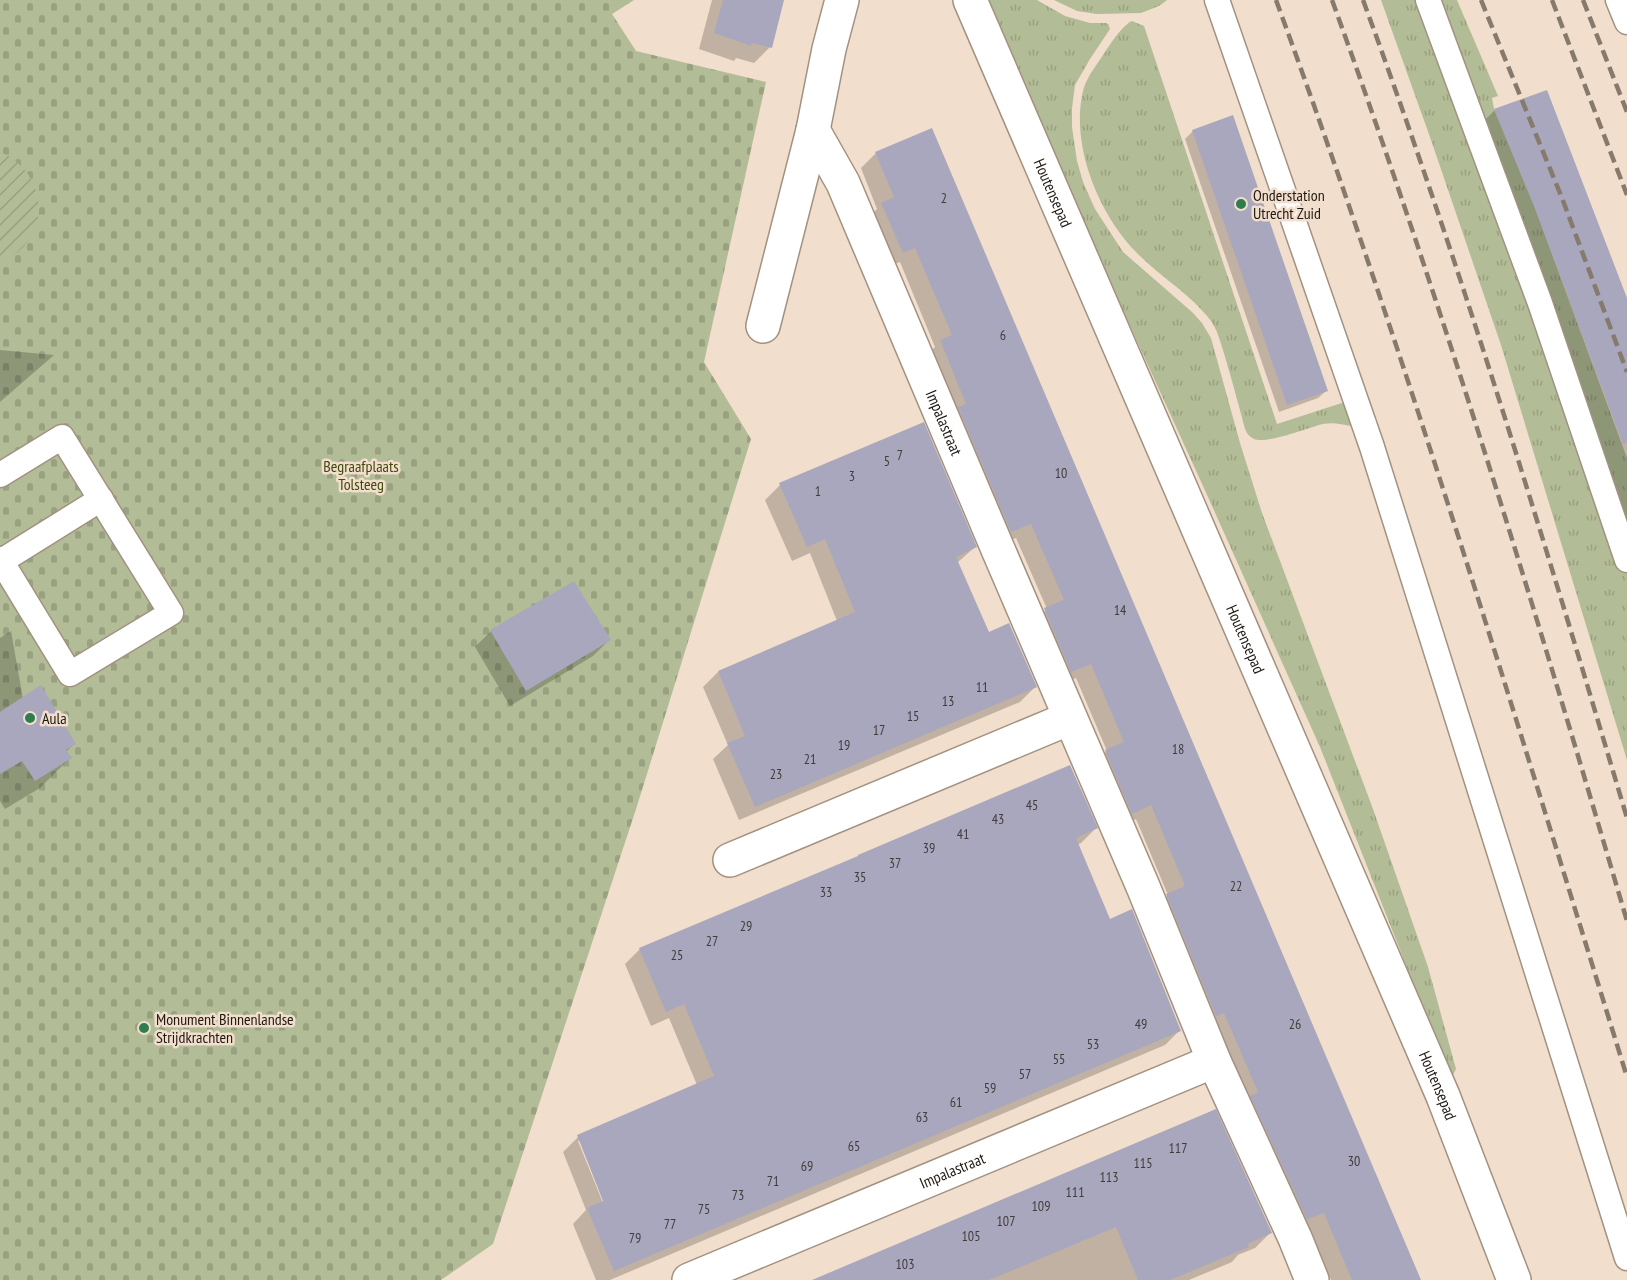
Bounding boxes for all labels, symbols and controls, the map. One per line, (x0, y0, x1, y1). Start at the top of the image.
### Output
street label: Houtensepad (1030, 155, 1077, 230)
place label: Onderstation Utrecht Zuid (1253, 185, 1325, 223)
house number: 2 (941, 189, 947, 207)
marker: Onderstation Utrecht Zuid (1234, 197, 1248, 211)
house number: 6 (1000, 326, 1006, 344)
street label: Impalastraat (922, 387, 967, 459)
house number: 7 (897, 446, 903, 464)
house number: 5 (884, 452, 890, 470)
park label: Begraafplaats Tolsteeg (323, 456, 399, 494)
house number: 10 (1055, 464, 1067, 482)
house number: 3 (849, 467, 855, 485)
house number: 1 (815, 482, 821, 500)
house number: 14 (1114, 601, 1127, 619)
street label: Houtensepad (1222, 602, 1269, 676)
house number: 11 (976, 678, 988, 696)
house number: 13 (942, 692, 954, 710)
house number: 15 (907, 707, 919, 725)
place label: Aula (42, 708, 67, 728)
marker: Aula (23, 711, 37, 725)
house number: 17 (873, 721, 885, 739)
house number: 19 (838, 736, 850, 754)
house number: 18 (1172, 740, 1184, 758)
house number: 21 (804, 750, 816, 768)
house number: 23 (770, 765, 782, 783)
house number: 45 (1026, 796, 1038, 814)
house number: 43 (992, 810, 1004, 828)
house number: 41 (957, 825, 969, 843)
house number: 39 (923, 839, 935, 857)
house number: 37 (889, 854, 901, 872)
house number: 35 (854, 868, 866, 886)
house number: 22 (1230, 877, 1242, 895)
house number: 33 (820, 883, 832, 901)
house number: 29 (740, 917, 752, 935)
house number: 27 (706, 932, 718, 950)
house number: 25 (671, 946, 683, 964)
place label: Monument Binnenlandse Strijdkrachten (156, 1009, 294, 1047)
house number: 49 (1135, 1015, 1147, 1033)
house number: 26 (1289, 1015, 1301, 1033)
marker: Monument Binnenlandse Strijdkrachten (137, 1021, 151, 1035)
house number: 53 (1087, 1035, 1099, 1053)
street label: Houtensepad (1415, 1048, 1461, 1123)
house number: 55 (1053, 1050, 1065, 1068)
house number: 57 (1019, 1065, 1031, 1083)
house number: 59 (984, 1079, 996, 1097)
house number: 61 (950, 1093, 962, 1111)
house number: 63 (916, 1108, 928, 1126)
house number: 65 (848, 1137, 860, 1155)
house number: 117 (1169, 1139, 1187, 1157)
street label: Impalastraat (916, 1148, 988, 1193)
house number: 30 (1348, 1152, 1360, 1170)
house number: 115 (1134, 1154, 1152, 1172)
house number: 69 (801, 1157, 813, 1175)
house number: 113 (1100, 1168, 1118, 1186)
house number: 71 (767, 1172, 779, 1190)
house number: 111 (1066, 1183, 1084, 1201)
house number: 73 (732, 1186, 744, 1204)
house number: 109 (1032, 1197, 1050, 1215)
house number: 75 (698, 1200, 710, 1218)
house number: 107 (997, 1212, 1015, 1230)
house number: 77 (664, 1215, 676, 1233)
house number: 105 (962, 1227, 980, 1245)
house number: 79 (629, 1229, 641, 1247)
house number: 103 (896, 1255, 914, 1273)

